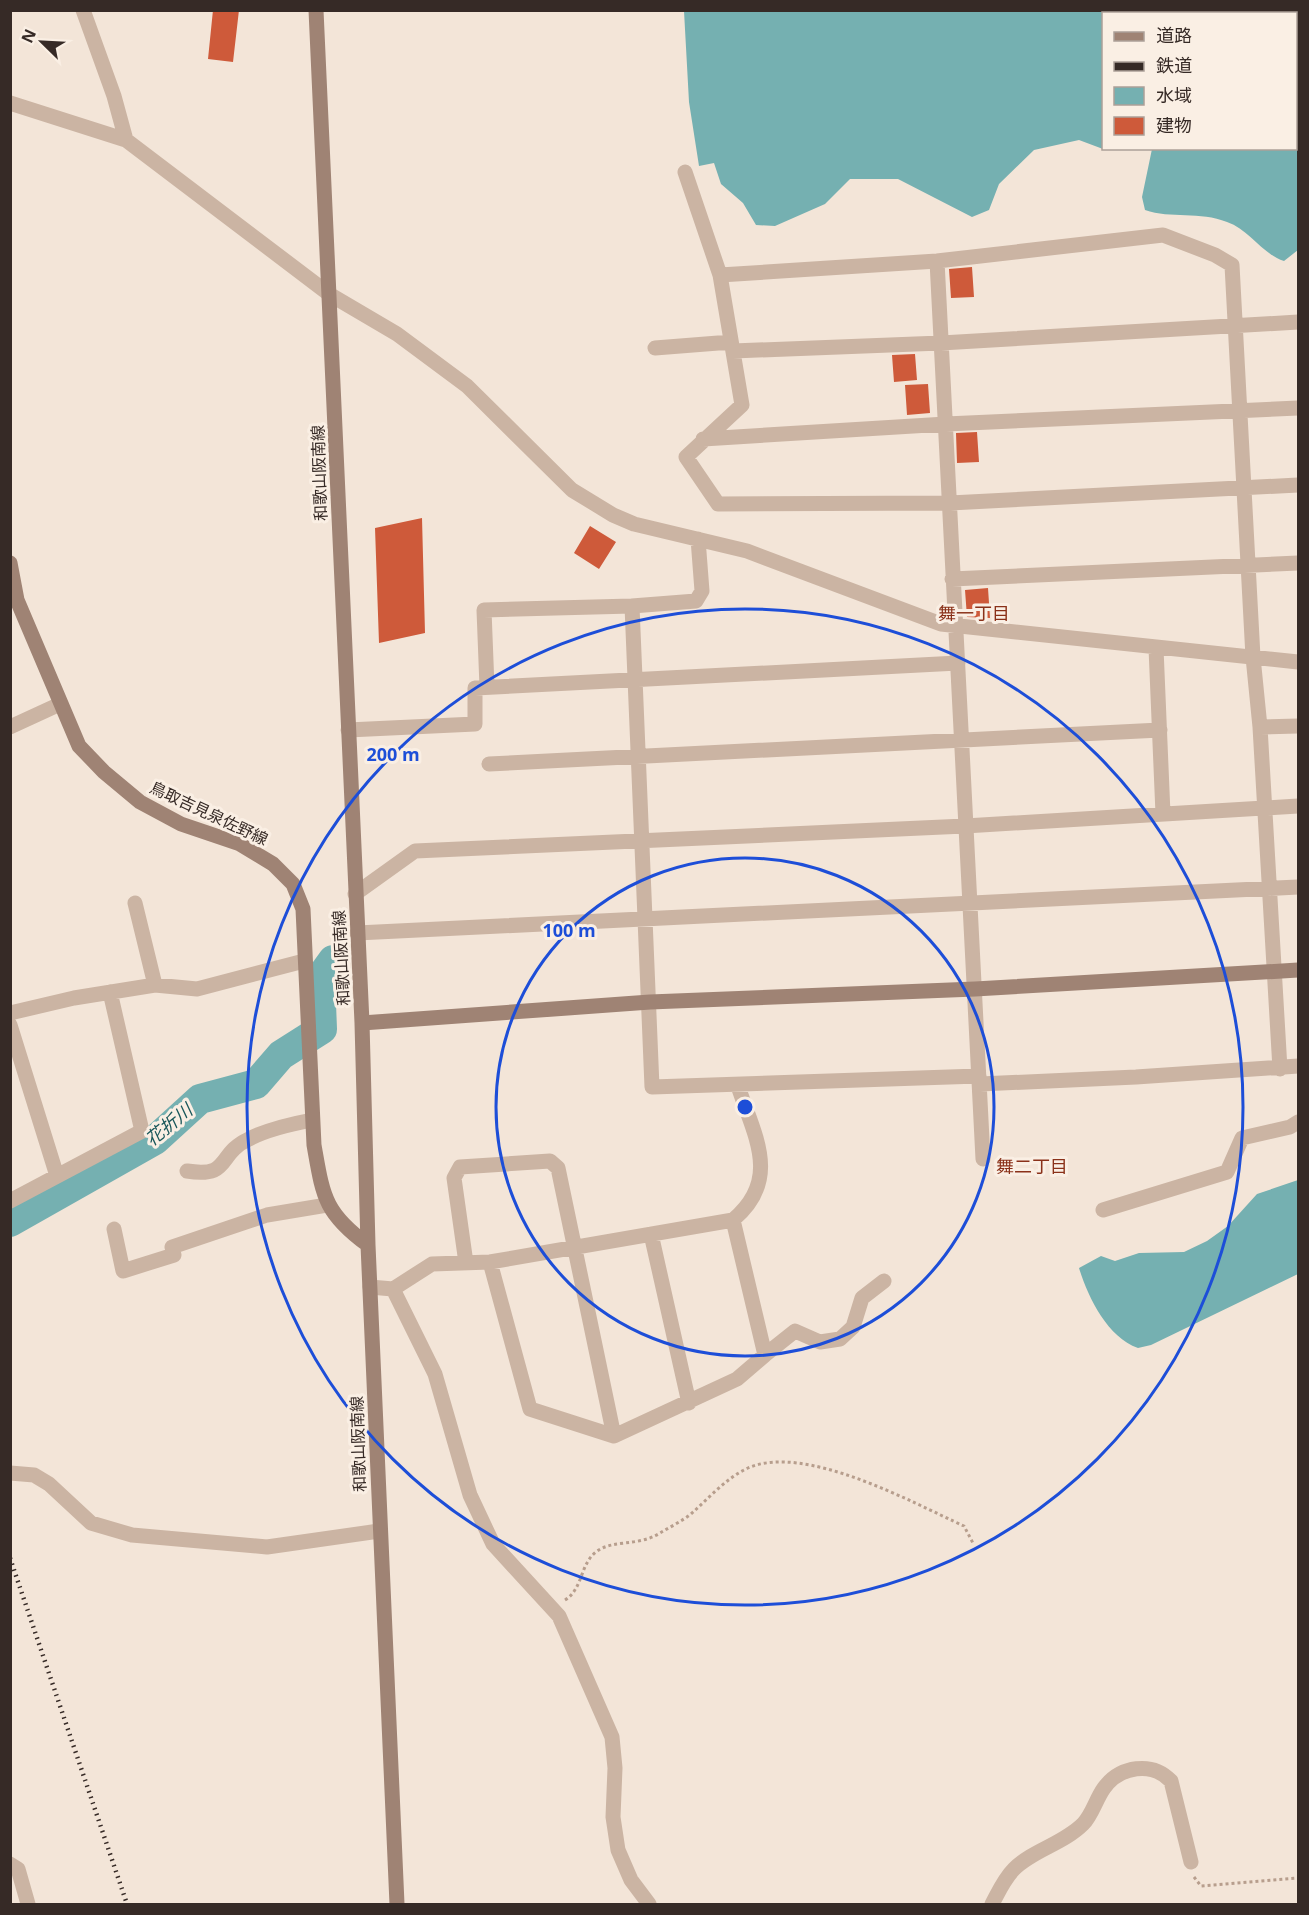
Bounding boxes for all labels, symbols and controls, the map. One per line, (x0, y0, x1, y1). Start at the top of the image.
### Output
north arrow (12, 12, 72, 72)
legend (1102, 12, 1297, 150)
text: 道路 (1156, 23, 1192, 47)
text: N (16, 25, 41, 46)
text: 鉄道 (1156, 53, 1192, 77)
text: 水域 (1156, 83, 1192, 107)
text: 建物 (1156, 113, 1192, 137)
street label: 和歌山阪南線 (306, 425, 332, 521)
district label: 舞一丁目 (938, 601, 1010, 625)
text: 200 m (366, 742, 420, 766)
street label: 鳥取吉見泉佐野線 (146, 776, 272, 850)
street label: 和歌山阪南線 (328, 909, 354, 1007)
text: 100 m (542, 918, 596, 942)
water label: 花折川 (140, 1097, 198, 1151)
centre of rings (735, 1097, 755, 1117)
district label: 舞二丁目 (996, 1154, 1068, 1178)
street label: 和歌山阪南線 (345, 1396, 371, 1492)

